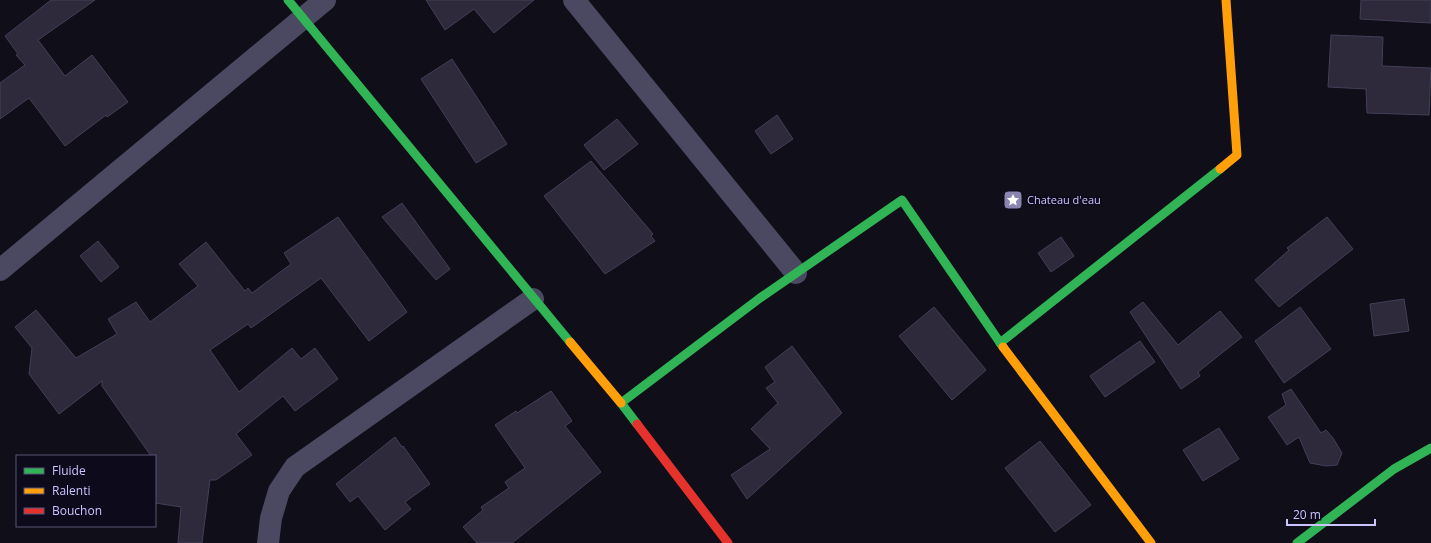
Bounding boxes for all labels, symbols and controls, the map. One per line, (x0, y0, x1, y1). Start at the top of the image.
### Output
place icon: Chateau d'eau (1002, 189, 1024, 211)
place label: Chateau d'eau (1027, 192, 1101, 207)
legend (16, 455, 156, 527)
text: Fluide (52, 462, 86, 479)
text: Ralenti (52, 482, 91, 499)
scale bar (1287, 501, 1375, 527)
text: Bouchon (52, 502, 102, 519)
text: 20 m (1293, 506, 1321, 523)

